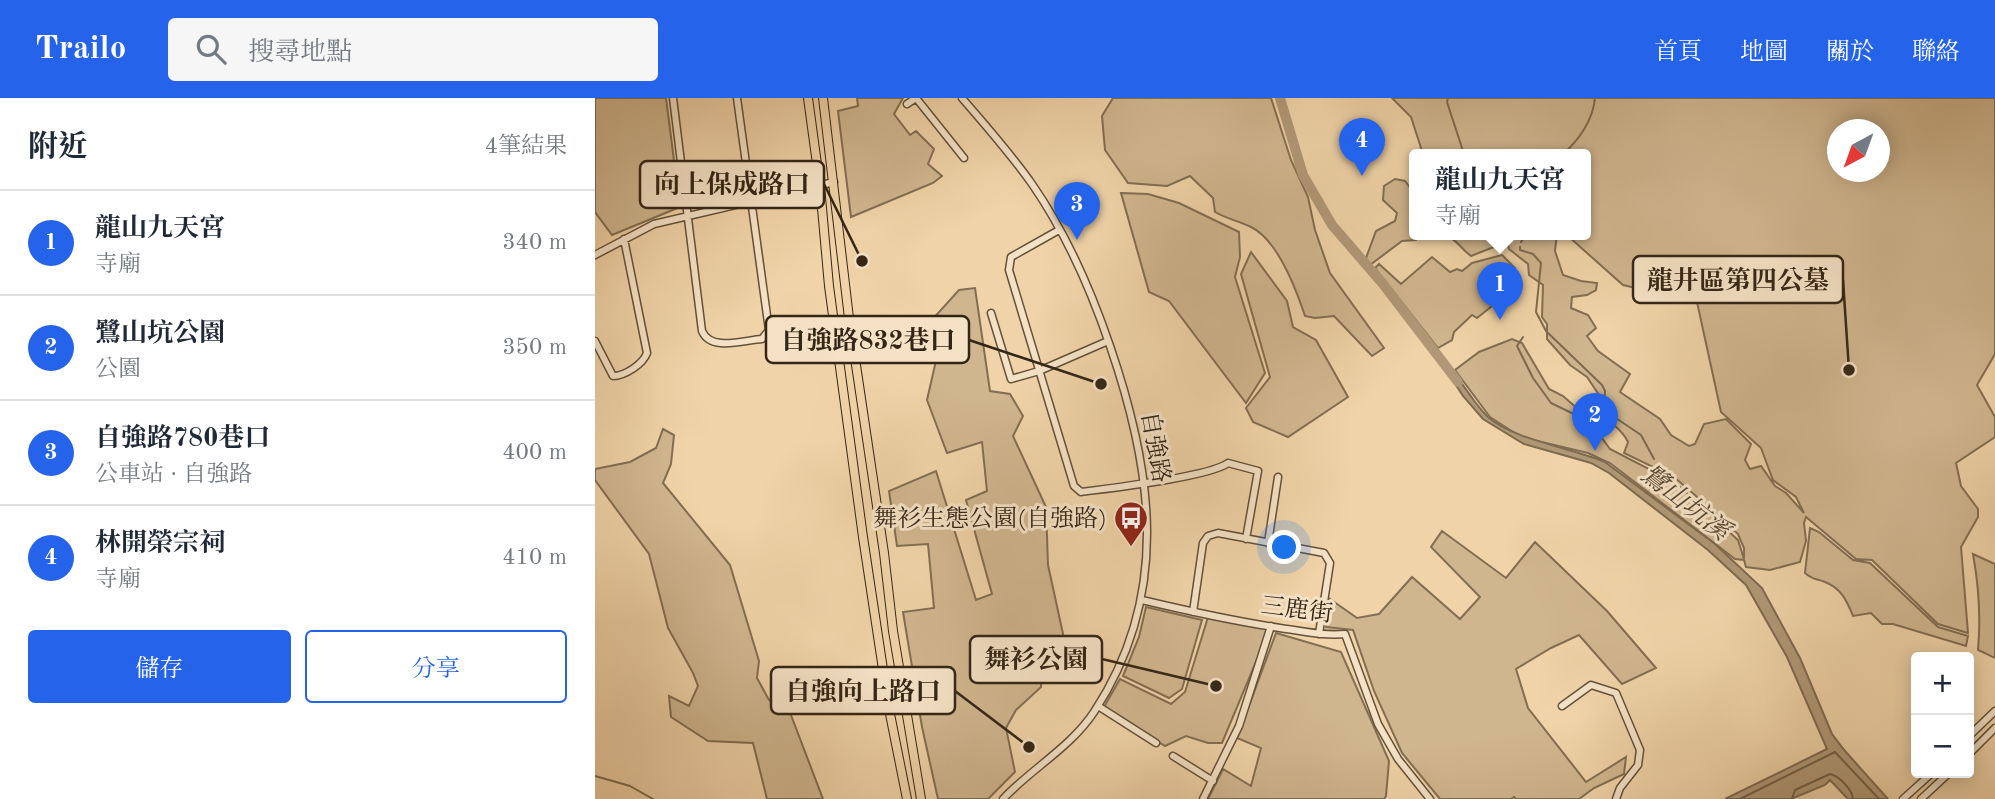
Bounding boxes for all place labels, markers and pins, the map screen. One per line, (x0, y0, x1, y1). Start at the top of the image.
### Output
pin: 4 (1339, 118, 1385, 176)
callout: 向上保成路口 (640, 161, 824, 208)
pin: 3 (1054, 182, 1100, 240)
callout: 龍井區第四公墓 (1633, 256, 1843, 303)
pin: 1 (1477, 262, 1523, 320)
callout: 自強路832巷口 (766, 316, 969, 363)
pin: 2 (1572, 393, 1618, 451)
bus stop icon: 舞衫生態公園(自強路) (1112, 499, 1150, 548)
place label: 舞衫生態公園(自強路) (873, 505, 1107, 532)
callout: 舞衫公園 (970, 636, 1102, 683)
callout: 自強向上路口 (771, 667, 955, 714)

